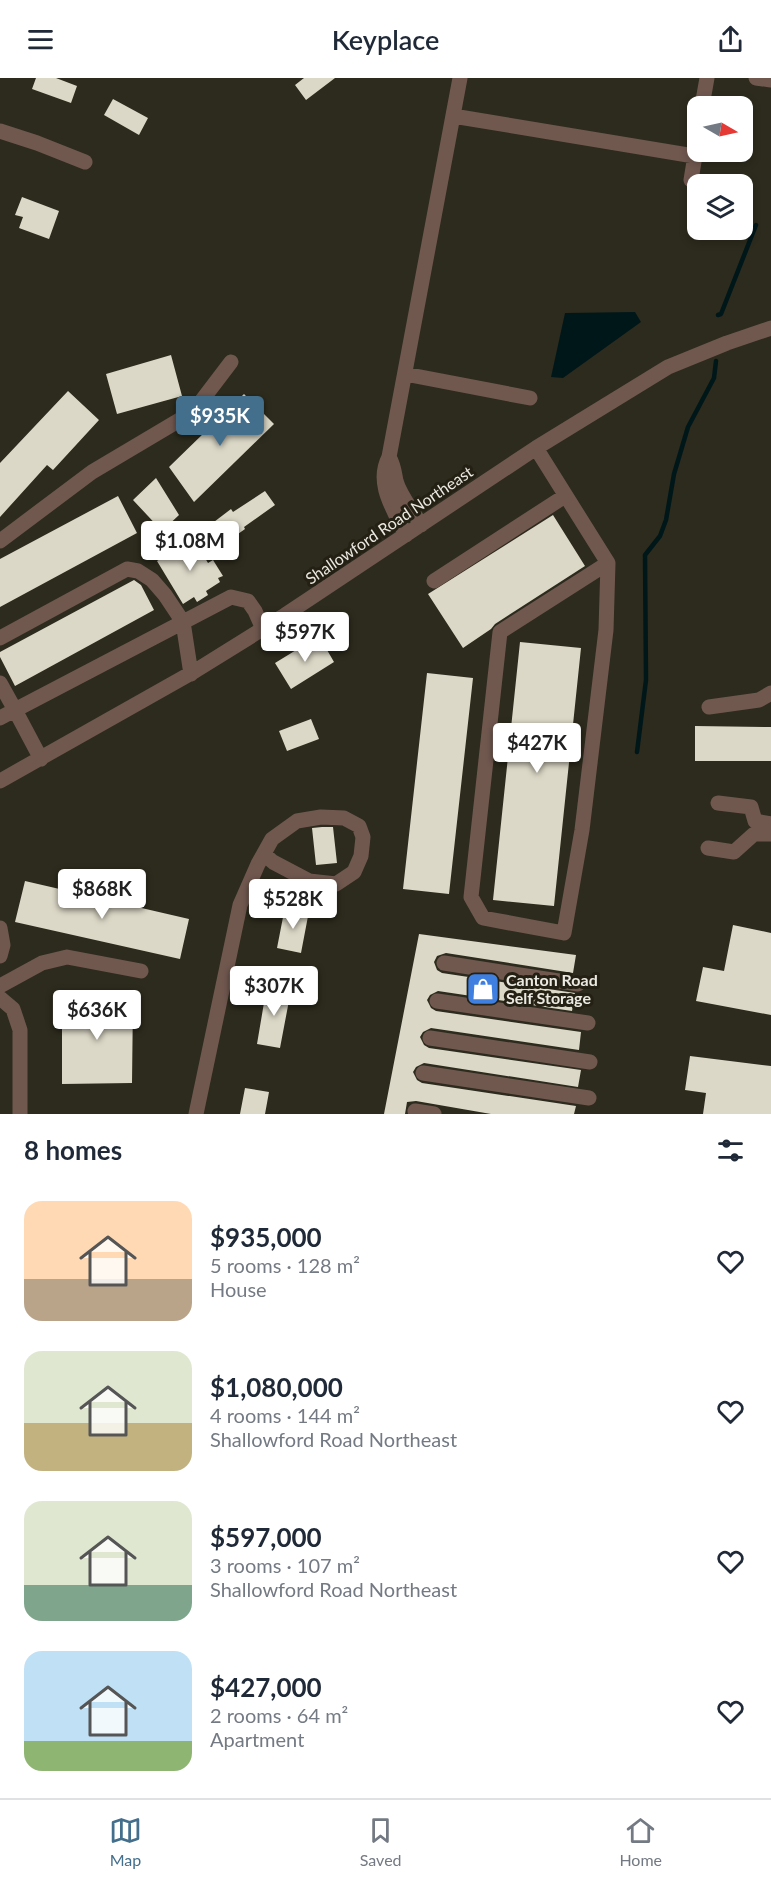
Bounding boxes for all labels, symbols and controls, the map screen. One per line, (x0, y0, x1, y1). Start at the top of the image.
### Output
icon: menu (24, 23, 57, 56)
text: Keyplace (332, 23, 439, 56)
icon: share (714, 23, 747, 56)
north arrow (687, 96, 753, 162)
map controls (687, 96, 753, 240)
button: layers (687, 174, 753, 240)
pin: $935K (178, 396, 262, 447)
text: $935K (190, 403, 250, 427)
street label: Shallowford Road Northeast (301, 461, 476, 588)
pin: $1.08M (141, 521, 239, 572)
text: $1.08M (155, 528, 225, 552)
pin: $597K (263, 612, 347, 663)
text: $597K (275, 619, 335, 643)
pin: $427K (495, 723, 579, 774)
text: $427K (507, 730, 567, 754)
pin: $868K (60, 869, 144, 920)
text: $868K (72, 876, 132, 900)
pin: $528K (251, 879, 335, 930)
text: $528K (263, 886, 323, 910)
pin: $307K (232, 966, 316, 1017)
place label: Canton Road Self Storage (506, 970, 598, 1007)
shop icon: Canton Road Self Storage (465, 971, 501, 1007)
text: $307K (244, 973, 304, 997)
pin: $636K (55, 990, 139, 1041)
text: $636K (67, 997, 127, 1021)
text: 8 homes (24, 1134, 122, 1166)
icon: filters (714, 1134, 747, 1167)
text: $935,000 (210, 1221, 322, 1253)
icon: home (72, 1225, 144, 1297)
icon: heart (714, 1245, 747, 1278)
text: 5 rooms · 128 m² (210, 1253, 360, 1277)
text: House (210, 1277, 267, 1301)
text: $1,080,000 (210, 1371, 343, 1403)
icon: home (72, 1375, 144, 1447)
icon: heart (714, 1395, 747, 1428)
text: 4 rooms · 144 m² (210, 1403, 360, 1427)
text: Shallowford Road Northeast (210, 1427, 457, 1451)
text: $597,000 (210, 1521, 322, 1553)
icon: home (72, 1525, 144, 1597)
icon: heart (714, 1545, 747, 1578)
text: 3 rooms · 107 m² (210, 1553, 360, 1577)
text: Shallowford Road Northeast (210, 1577, 457, 1601)
text: $427,000 (210, 1671, 322, 1703)
icon: home (72, 1675, 144, 1747)
icon: heart (714, 1695, 747, 1728)
text: 2 rooms · 64 m² (210, 1703, 348, 1727)
text: Apartment (210, 1727, 304, 1751)
tab: Map (109, 1814, 142, 1869)
tab: Saved (360, 1814, 402, 1869)
tab: Home (619, 1814, 662, 1869)

